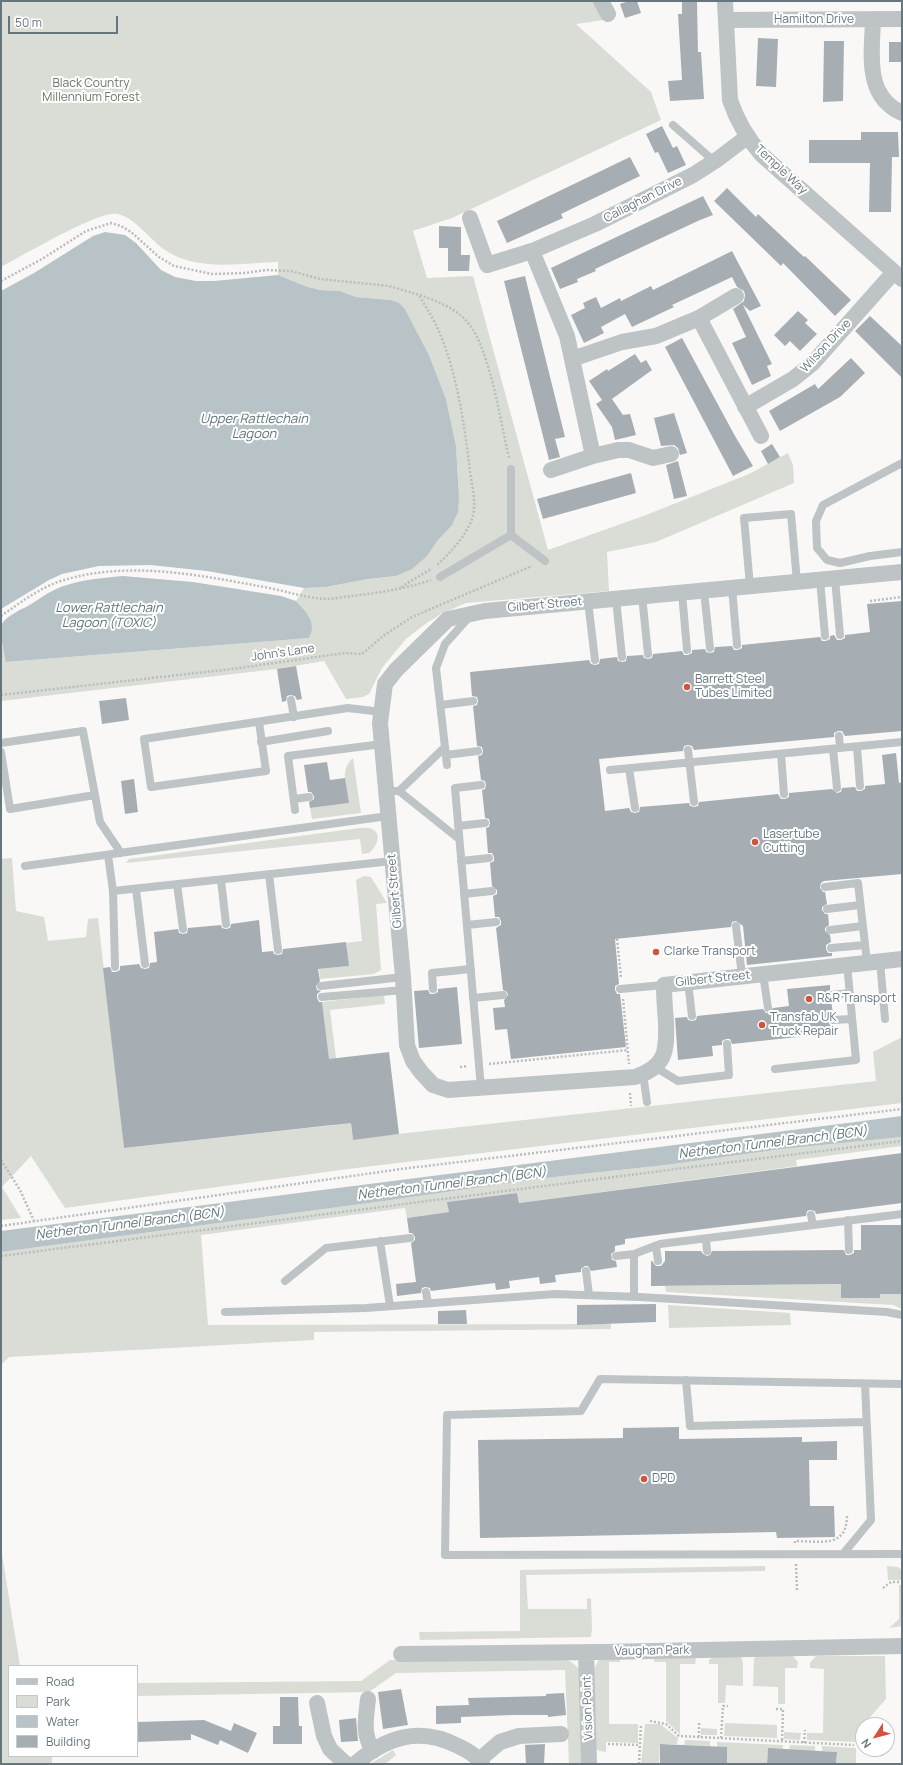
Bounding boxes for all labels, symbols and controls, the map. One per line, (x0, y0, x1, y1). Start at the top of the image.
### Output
scale bar (10, 8, 120, 34)
street label: Hamilton Drive (774, 13, 854, 27)
text: 50 m (15, 14, 42, 31)
park label: Black Country Millennium Forest (42, 77, 140, 105)
street label: Temple Way (752, 142, 810, 198)
street label: Callaghan Drive (601, 174, 685, 226)
street label: Wilson Drive (798, 316, 854, 376)
water label: Upper Rattlechain Lagoon (200, 411, 308, 442)
street label: Gilbert Street (507, 595, 583, 615)
water label: Lower Rattlechain Lagoon (TOXIC) (55, 600, 163, 631)
street label: John's Lane (250, 641, 316, 665)
place label: Barrett Steel Tubes Limited (695, 673, 772, 701)
marker: Barrett Steel Tubes Limited (682, 682, 692, 692)
place label: Lasertube Cutting (763, 828, 819, 856)
marker: Lasertube Cutting (750, 837, 760, 847)
street label: Gilbert Street (385, 853, 405, 929)
place label: Clarke Transport (664, 945, 756, 959)
marker: Clarke Transport (651, 947, 661, 957)
street label: Gilbert Street (675, 968, 751, 990)
place label: R&R Transport (817, 992, 896, 1006)
marker: R&R Transport (804, 994, 814, 1004)
place label: Transfab UK Truck Repair (770, 1011, 838, 1039)
marker: Transfab UK Truck Repair (757, 1020, 767, 1030)
water label: Netherton Tunnel Branch (BCN) (678, 1124, 868, 1162)
water label: Netherton Tunnel Branch (BCN) (357, 1165, 547, 1203)
water label: Netherton Tunnel Branch (BCN) (35, 1205, 225, 1243)
place label: DPD (652, 1472, 675, 1486)
marker: DPD (639, 1474, 649, 1484)
street label: Vaughan Park (614, 1643, 690, 1659)
legend (8, 1665, 138, 1757)
text: Road (46, 1673, 74, 1690)
street label: Vision Point (580, 1675, 596, 1741)
text: Park (46, 1693, 70, 1710)
text: Water (46, 1713, 79, 1730)
north arrow (855, 1717, 895, 1757)
text: Building (46, 1733, 90, 1750)
text: N (857, 1736, 874, 1751)

